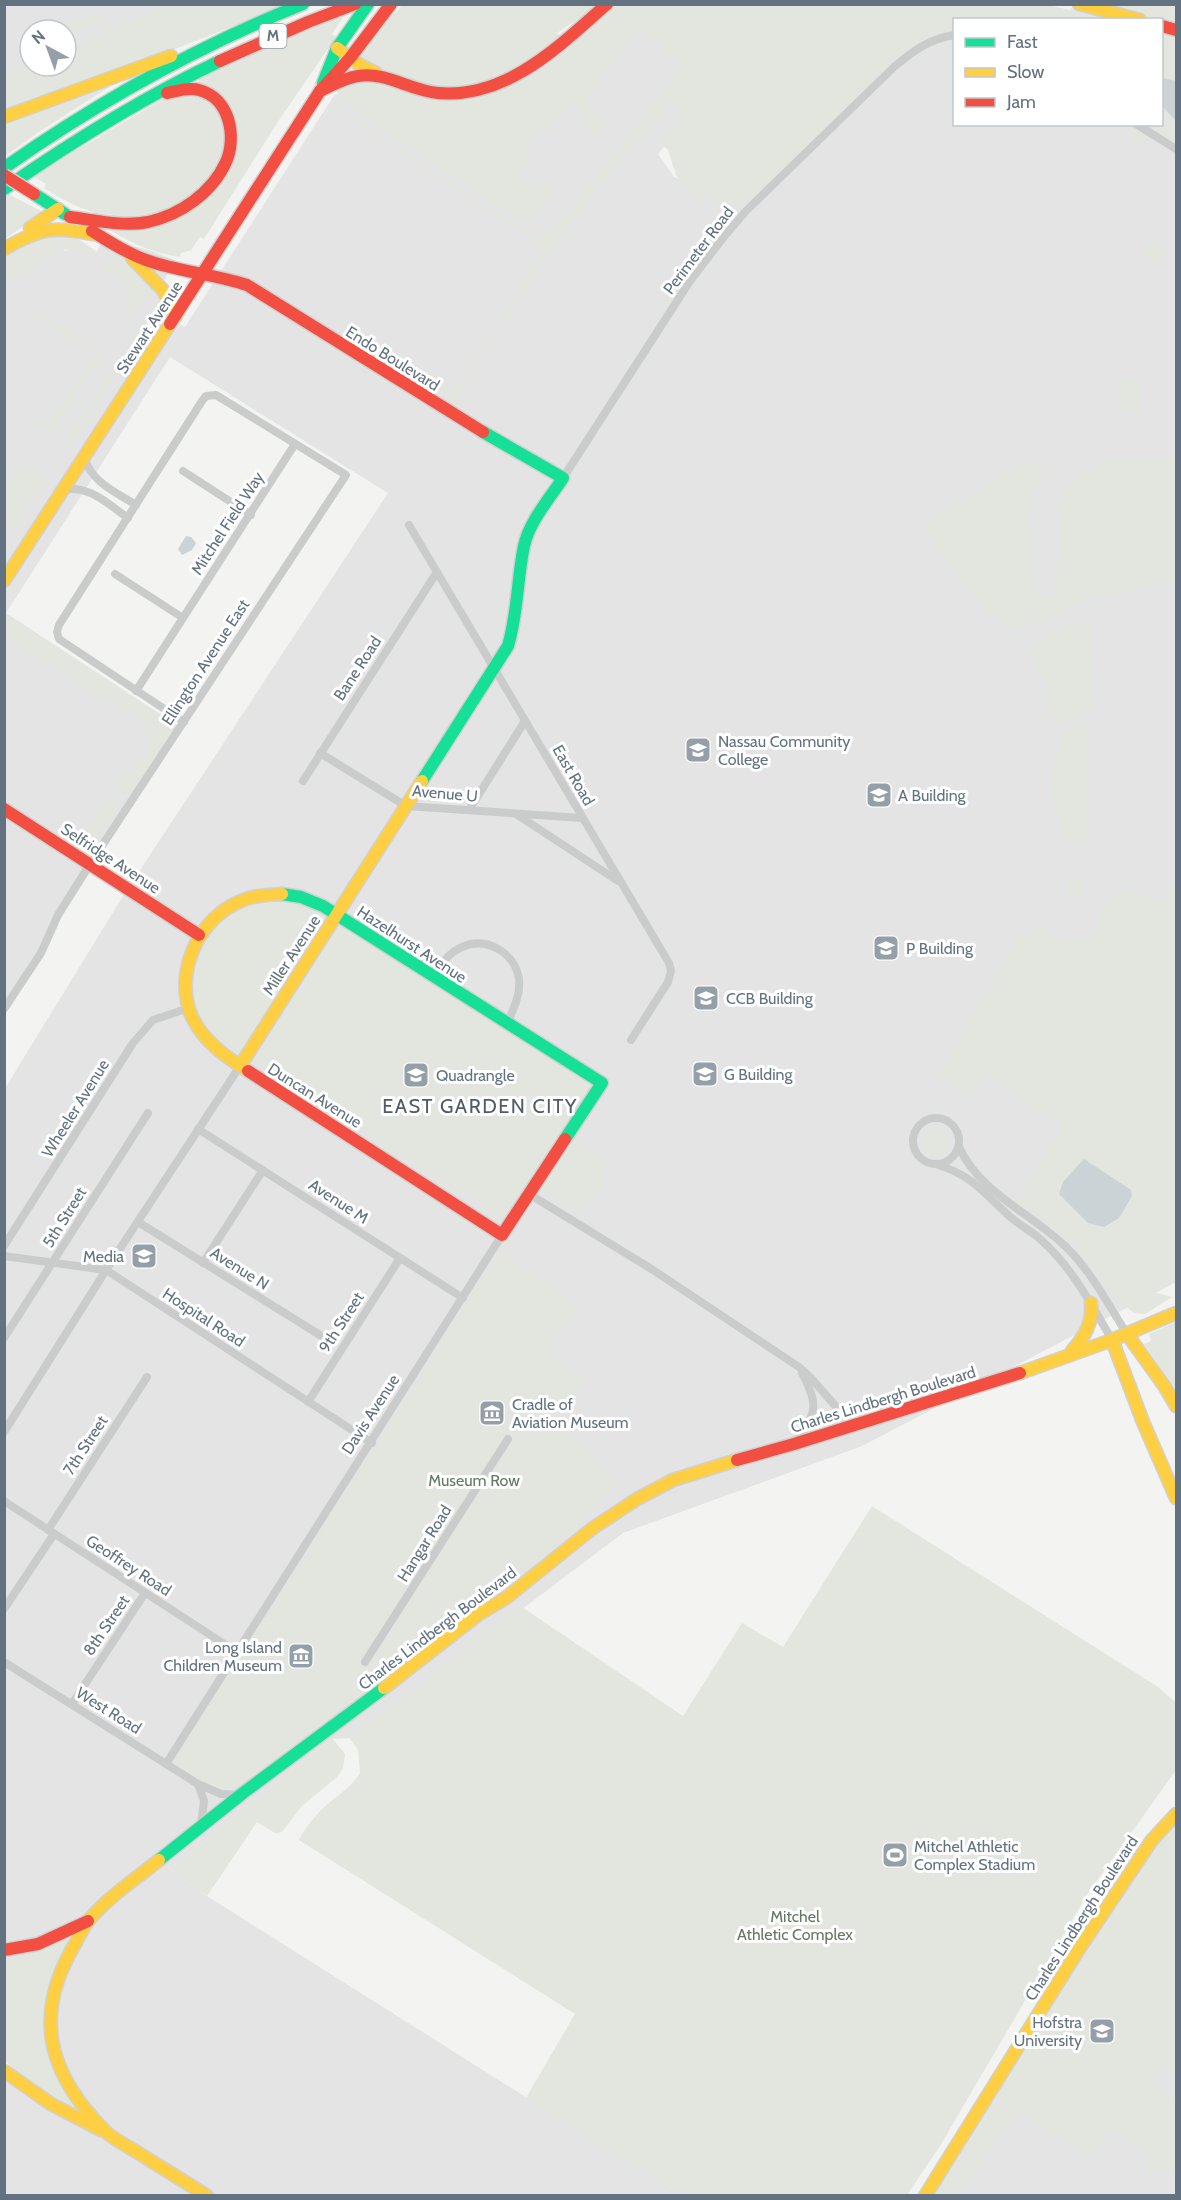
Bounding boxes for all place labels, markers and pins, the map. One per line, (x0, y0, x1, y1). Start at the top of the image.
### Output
place label: Nassau Community College (718, 732, 850, 769)
school or university icon: Nassau Community College (683, 735, 713, 765)
school or university icon: A Building (864, 780, 894, 810)
place label: A Building (898, 786, 967, 805)
school or university icon: P Building (871, 933, 901, 963)
place label: P Building (906, 939, 974, 958)
school or university icon: CCB Building (691, 983, 721, 1013)
place label: CCB Building (726, 989, 814, 1008)
school or university icon: G Building (690, 1059, 720, 1089)
school or university icon: Quadrangle (401, 1060, 431, 1090)
place label: G Building (724, 1065, 794, 1084)
place label: Quadrangle (436, 1066, 515, 1085)
school or university icon: Media (129, 1241, 159, 1271)
place label: Media (83, 1247, 124, 1266)
place label: Cradle of Aviation Museum (512, 1395, 629, 1432)
museum icon: Cradle of Aviation Museum (477, 1398, 507, 1428)
place label: Long Island Children Museum (164, 1638, 282, 1675)
museum icon: Long Island Children Museum (286, 1641, 316, 1671)
place label: Mitchel Athletic Complex Stadium (914, 1837, 1035, 1874)
sports icon: Mitchel Athletic Complex Stadium (880, 1840, 910, 1870)
place label: Hofstra University (1014, 2013, 1082, 2050)
school or university icon: Hofstra University (1087, 2016, 1117, 2046)

